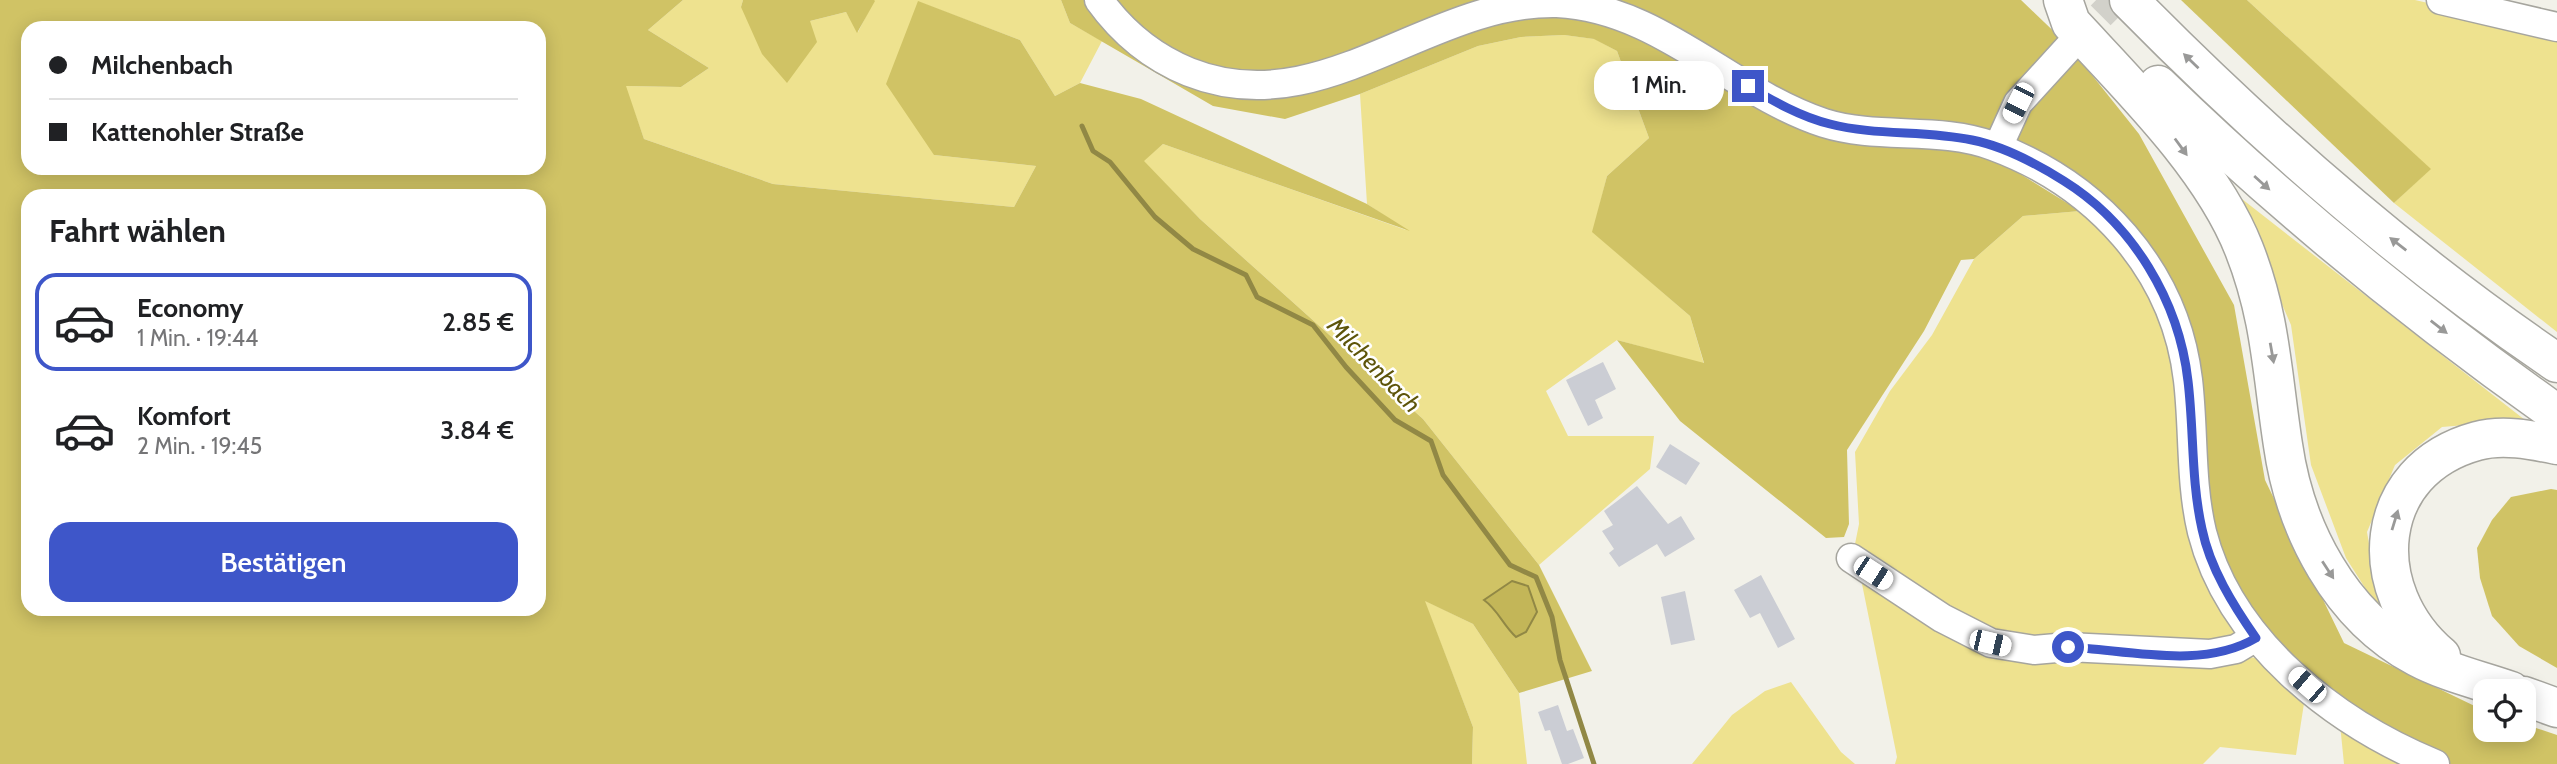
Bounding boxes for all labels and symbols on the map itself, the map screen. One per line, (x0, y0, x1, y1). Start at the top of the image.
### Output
one-way arrow (2183, 53, 2200, 69)
callout: 1 Min. (1594, 62, 1724, 110)
route end (1732, 70, 1764, 102)
car (2000, 80, 2037, 126)
one-way arrow (2174, 138, 2188, 156)
one-way arrow (2253, 175, 2270, 191)
one-way arrow (2389, 238, 2407, 252)
water label: Milchenbach (1321, 310, 1427, 418)
one-way arrow (2429, 320, 2447, 335)
one-way arrow (2267, 342, 2278, 364)
one-way arrow (2390, 509, 2400, 530)
car (1850, 553, 1897, 593)
one-way arrow (2322, 561, 2335, 580)
car (1968, 628, 2013, 658)
route start (2052, 631, 2084, 663)
car (2285, 663, 2330, 707)

